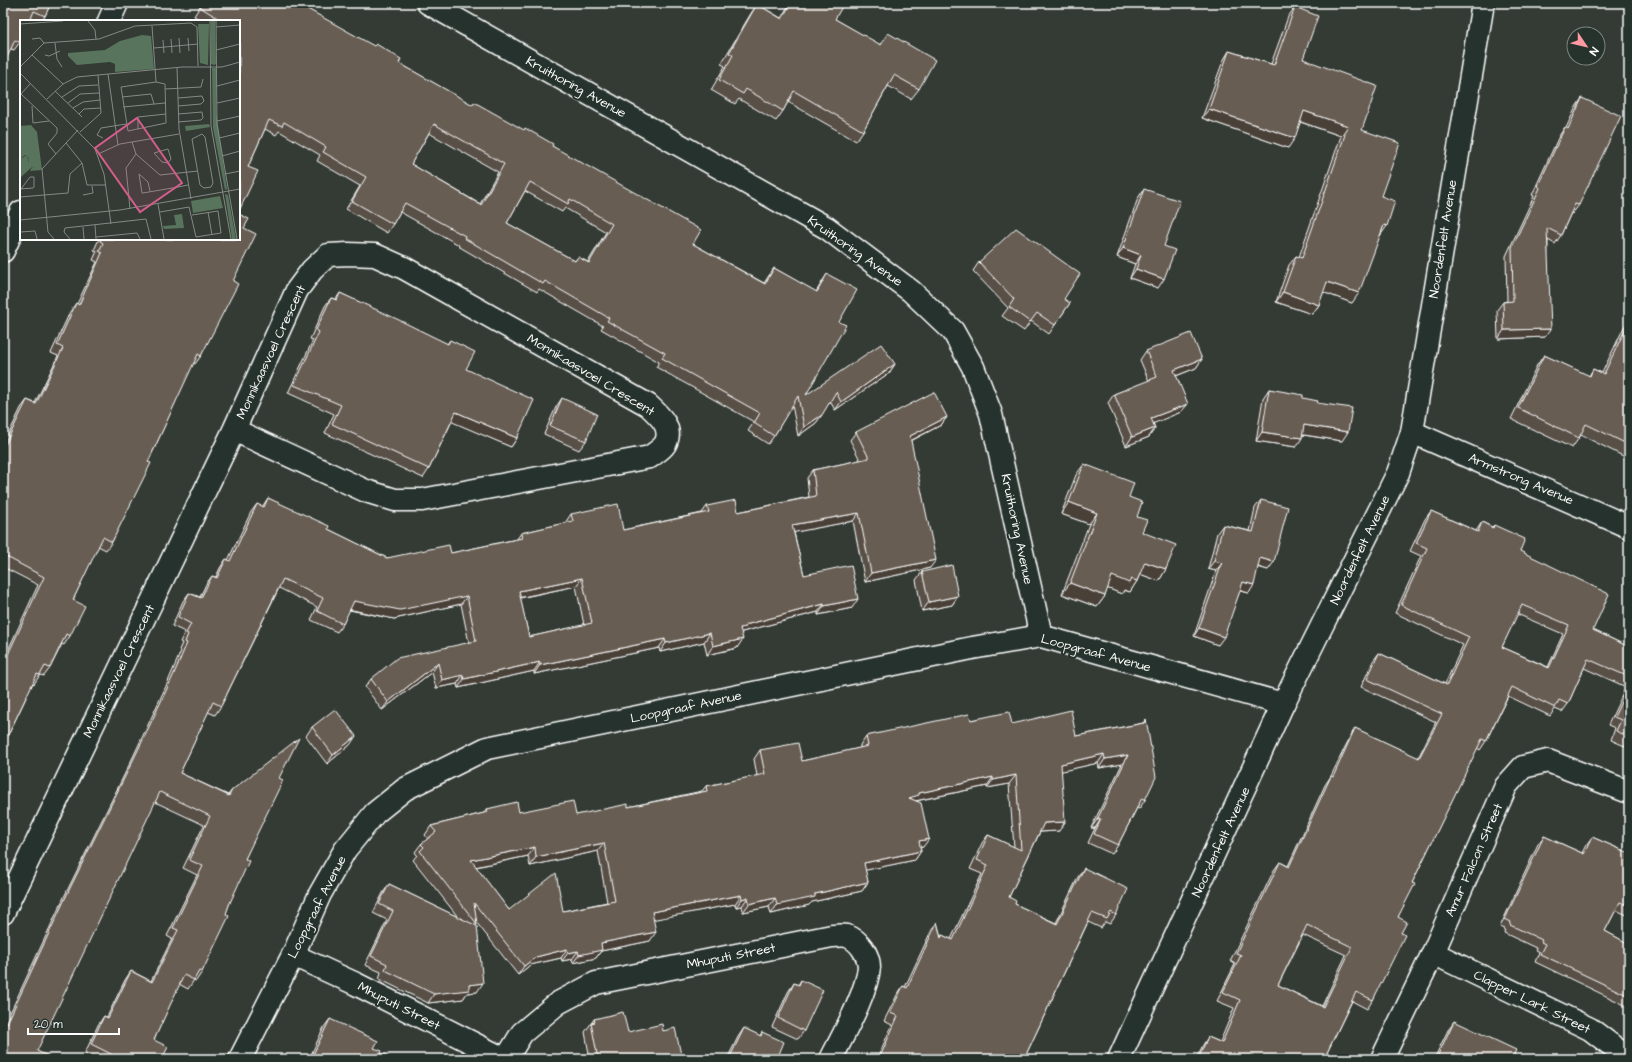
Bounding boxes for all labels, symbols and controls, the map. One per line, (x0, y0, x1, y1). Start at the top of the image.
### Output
inset map (20, 20, 240, 240)
north arrow (1566, 26, 1606, 66)
text: N (1586, 44, 1602, 59)
street label: Kruithoring Avenue (522, 52, 630, 123)
street label: Noordenfelt Avenue (1425, 179, 1461, 299)
street label: Kruithoring Avenue (803, 211, 906, 291)
street label: Monnikaasvoel Crescent (232, 281, 310, 422)
street label: Monnikaasvoel Crescent (524, 330, 659, 421)
street label: Armstrong Avenue (1465, 449, 1576, 510)
street label: Kruithoring Avenue (996, 472, 1037, 586)
street label: Noordenfelt Avenue (1326, 492, 1394, 608)
street label: Monnikaasvoel Crescent (79, 601, 159, 741)
street label: Loopgraaf Avenue (1039, 630, 1153, 677)
street label: Loopgraaf Avenue (629, 686, 743, 729)
street label: Noordenfelt Avenue (1188, 784, 1254, 900)
street label: Amur Falcon Street (1441, 800, 1507, 920)
street label: Loopgraaf Avenue (283, 853, 352, 962)
street label: Mhuputi Street (685, 938, 778, 973)
street label: Clapper Lark Street (1471, 966, 1594, 1038)
street label: Mhuputi Street (355, 978, 444, 1035)
scale bar (28, 1010, 119, 1036)
text: 20 m (34, 1016, 63, 1033)

